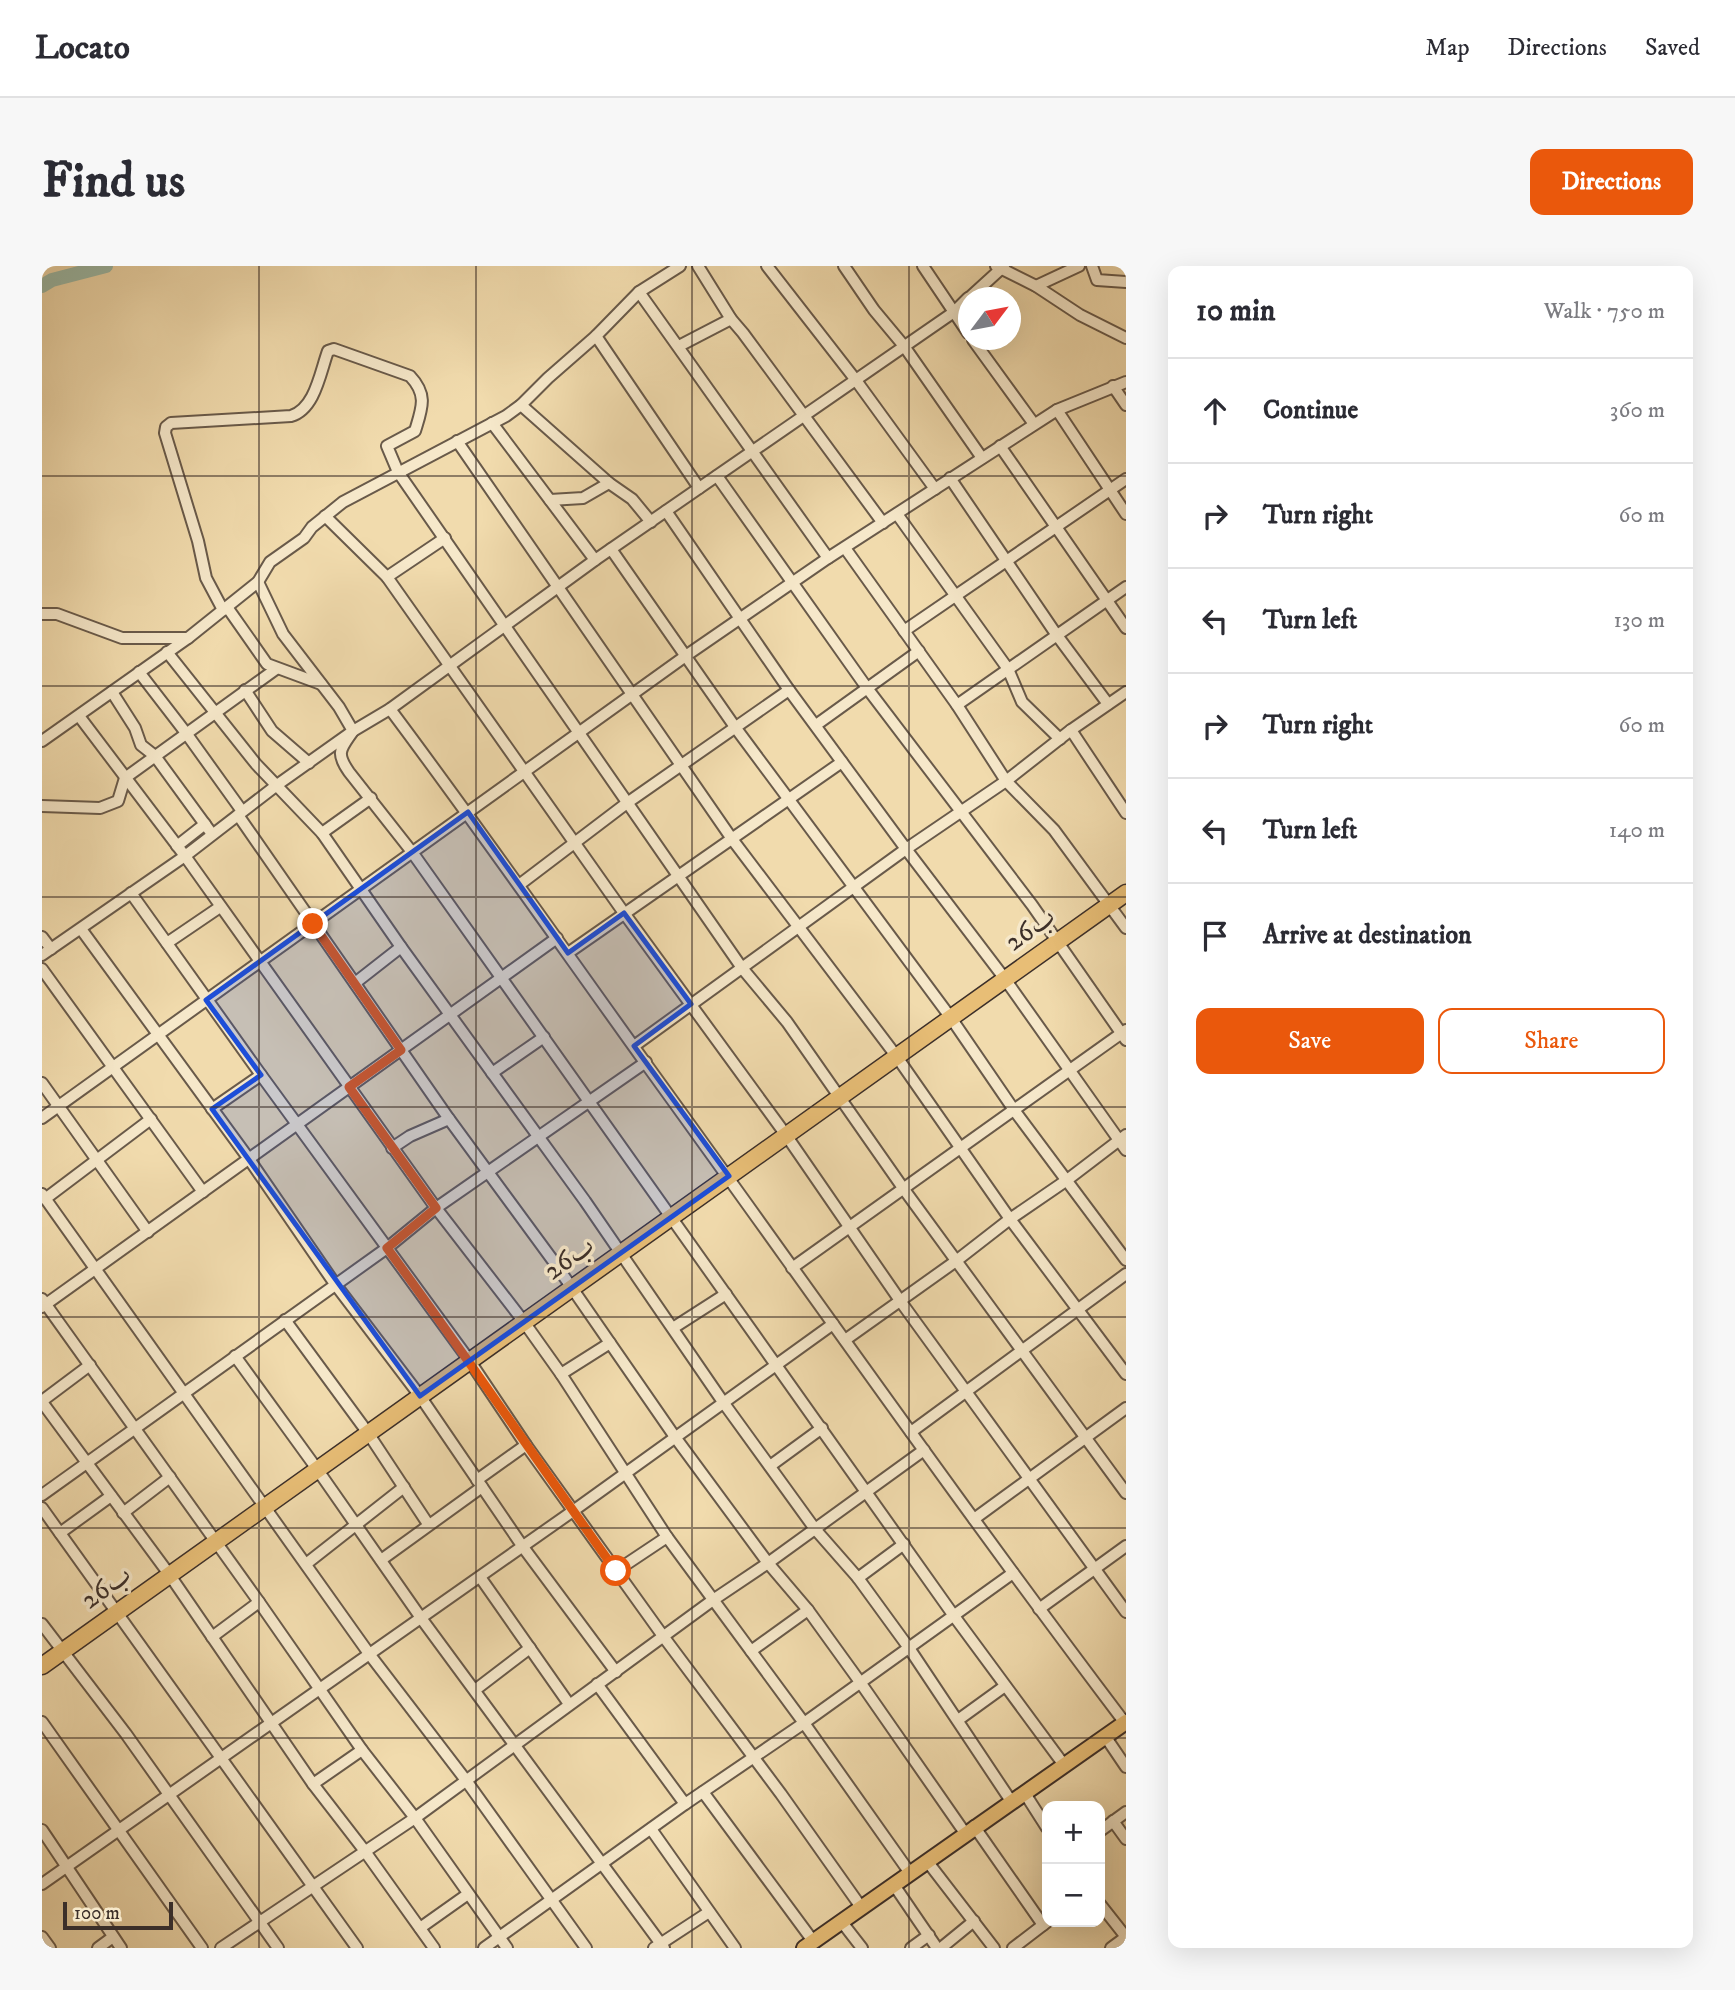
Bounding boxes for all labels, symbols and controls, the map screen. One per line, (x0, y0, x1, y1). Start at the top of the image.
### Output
text: Locato (35, 28, 130, 69)
text: Map (1425, 33, 1470, 63)
text: Directions (1508, 33, 1607, 63)
text: Saved (1645, 33, 1700, 63)
button: Directions (1530, 149, 1693, 215)
text: Find us (42, 151, 185, 213)
north arrow (958, 287, 1021, 350)
text: 10 min (1196, 293, 1275, 330)
text: Walk · 750 m (1544, 297, 1665, 326)
icon: ahead (1196, 392, 1234, 430)
text: Continue (1263, 394, 1358, 427)
text: 360 m (1610, 396, 1665, 425)
icon: right (1196, 497, 1234, 535)
text: Turn right (1263, 499, 1373, 532)
text: 60 m (1618, 501, 1665, 530)
icon: left (1196, 602, 1234, 640)
text: Turn left (1263, 604, 1357, 637)
text: 130 m (1613, 606, 1665, 635)
icon: right (1196, 707, 1234, 745)
text: Turn right (1263, 709, 1373, 742)
text: 60 m (1618, 711, 1665, 740)
icon: left (1196, 812, 1234, 850)
text: Turn left (1263, 814, 1357, 847)
text: 140 m (1609, 816, 1665, 845)
street label: 26ب (998, 899, 1062, 959)
route end (297, 908, 328, 939)
icon: arrive (1196, 917, 1234, 955)
text: Arrive at destination (1263, 919, 1472, 952)
button: Save (1196, 1008, 1424, 1074)
button: Share (1438, 1008, 1665, 1074)
street label: 26ب (537, 1228, 601, 1288)
route start (600, 1555, 631, 1586)
street label: 26ب (74, 1557, 138, 1617)
map controls (1042, 1801, 1105, 1927)
button: + (1042, 1801, 1105, 1864)
button: − (1042, 1864, 1105, 1927)
scale bar (63, 1899, 173, 1931)
text: 100 m (74, 1902, 120, 1925)

